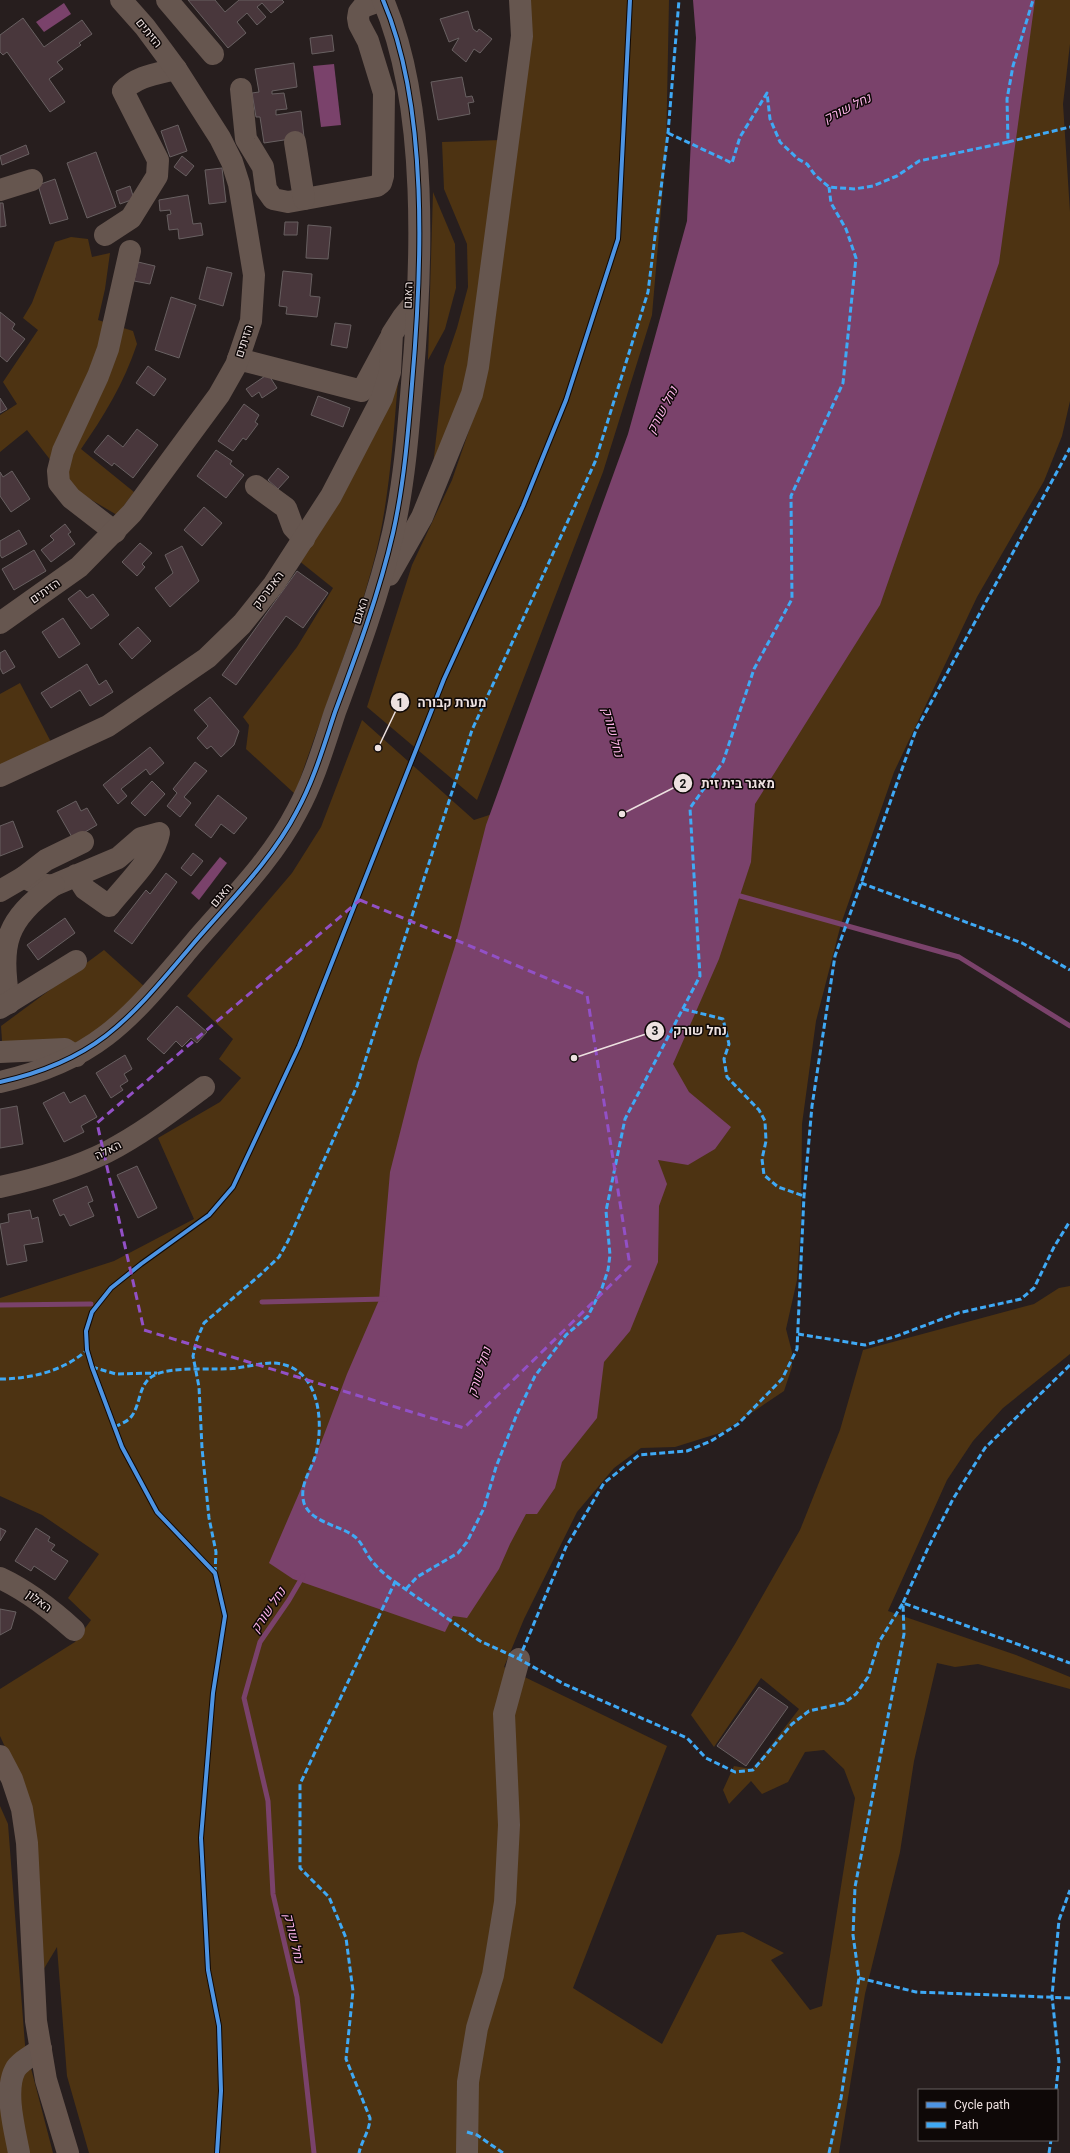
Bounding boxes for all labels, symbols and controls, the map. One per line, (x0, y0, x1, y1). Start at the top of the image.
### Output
street label: הזיתים (133, 16, 165, 50)
water label: נחל שורק (821, 89, 874, 126)
street label: האגם (401, 281, 415, 309)
street label: הזיתים (232, 323, 256, 359)
water label: נחל שורק (643, 383, 681, 436)
street label: האפרסק (249, 569, 287, 611)
street label: הזיתים (27, 576, 63, 606)
street label: האגם (349, 596, 371, 626)
callout: מערת קבורה (390, 690, 495, 715)
text: מערת קבורה (418, 695, 486, 710)
text: 1 (397, 696, 403, 710)
water label: נחל שורק (599, 705, 627, 760)
callout: מאגר בית זית (673, 771, 782, 796)
text: מאגר בית זית (701, 776, 775, 791)
text: 2 (680, 777, 687, 791)
street label: האגם (207, 880, 235, 910)
callout: נחל שורק (645, 1018, 735, 1043)
text: נחל שורק (673, 1023, 727, 1038)
text: 3 (652, 1024, 659, 1038)
street label: האלה (92, 1137, 124, 1163)
water label: נחל שורק (464, 1344, 494, 1399)
water label: נחל שורק (247, 1584, 289, 1635)
street label: האלון (24, 1587, 54, 1615)
water label: נחל שורק (281, 1911, 307, 1966)
legend (918, 2089, 1058, 2141)
text: Cycle path (954, 2098, 1010, 2112)
text: Path (954, 2118, 979, 2132)

